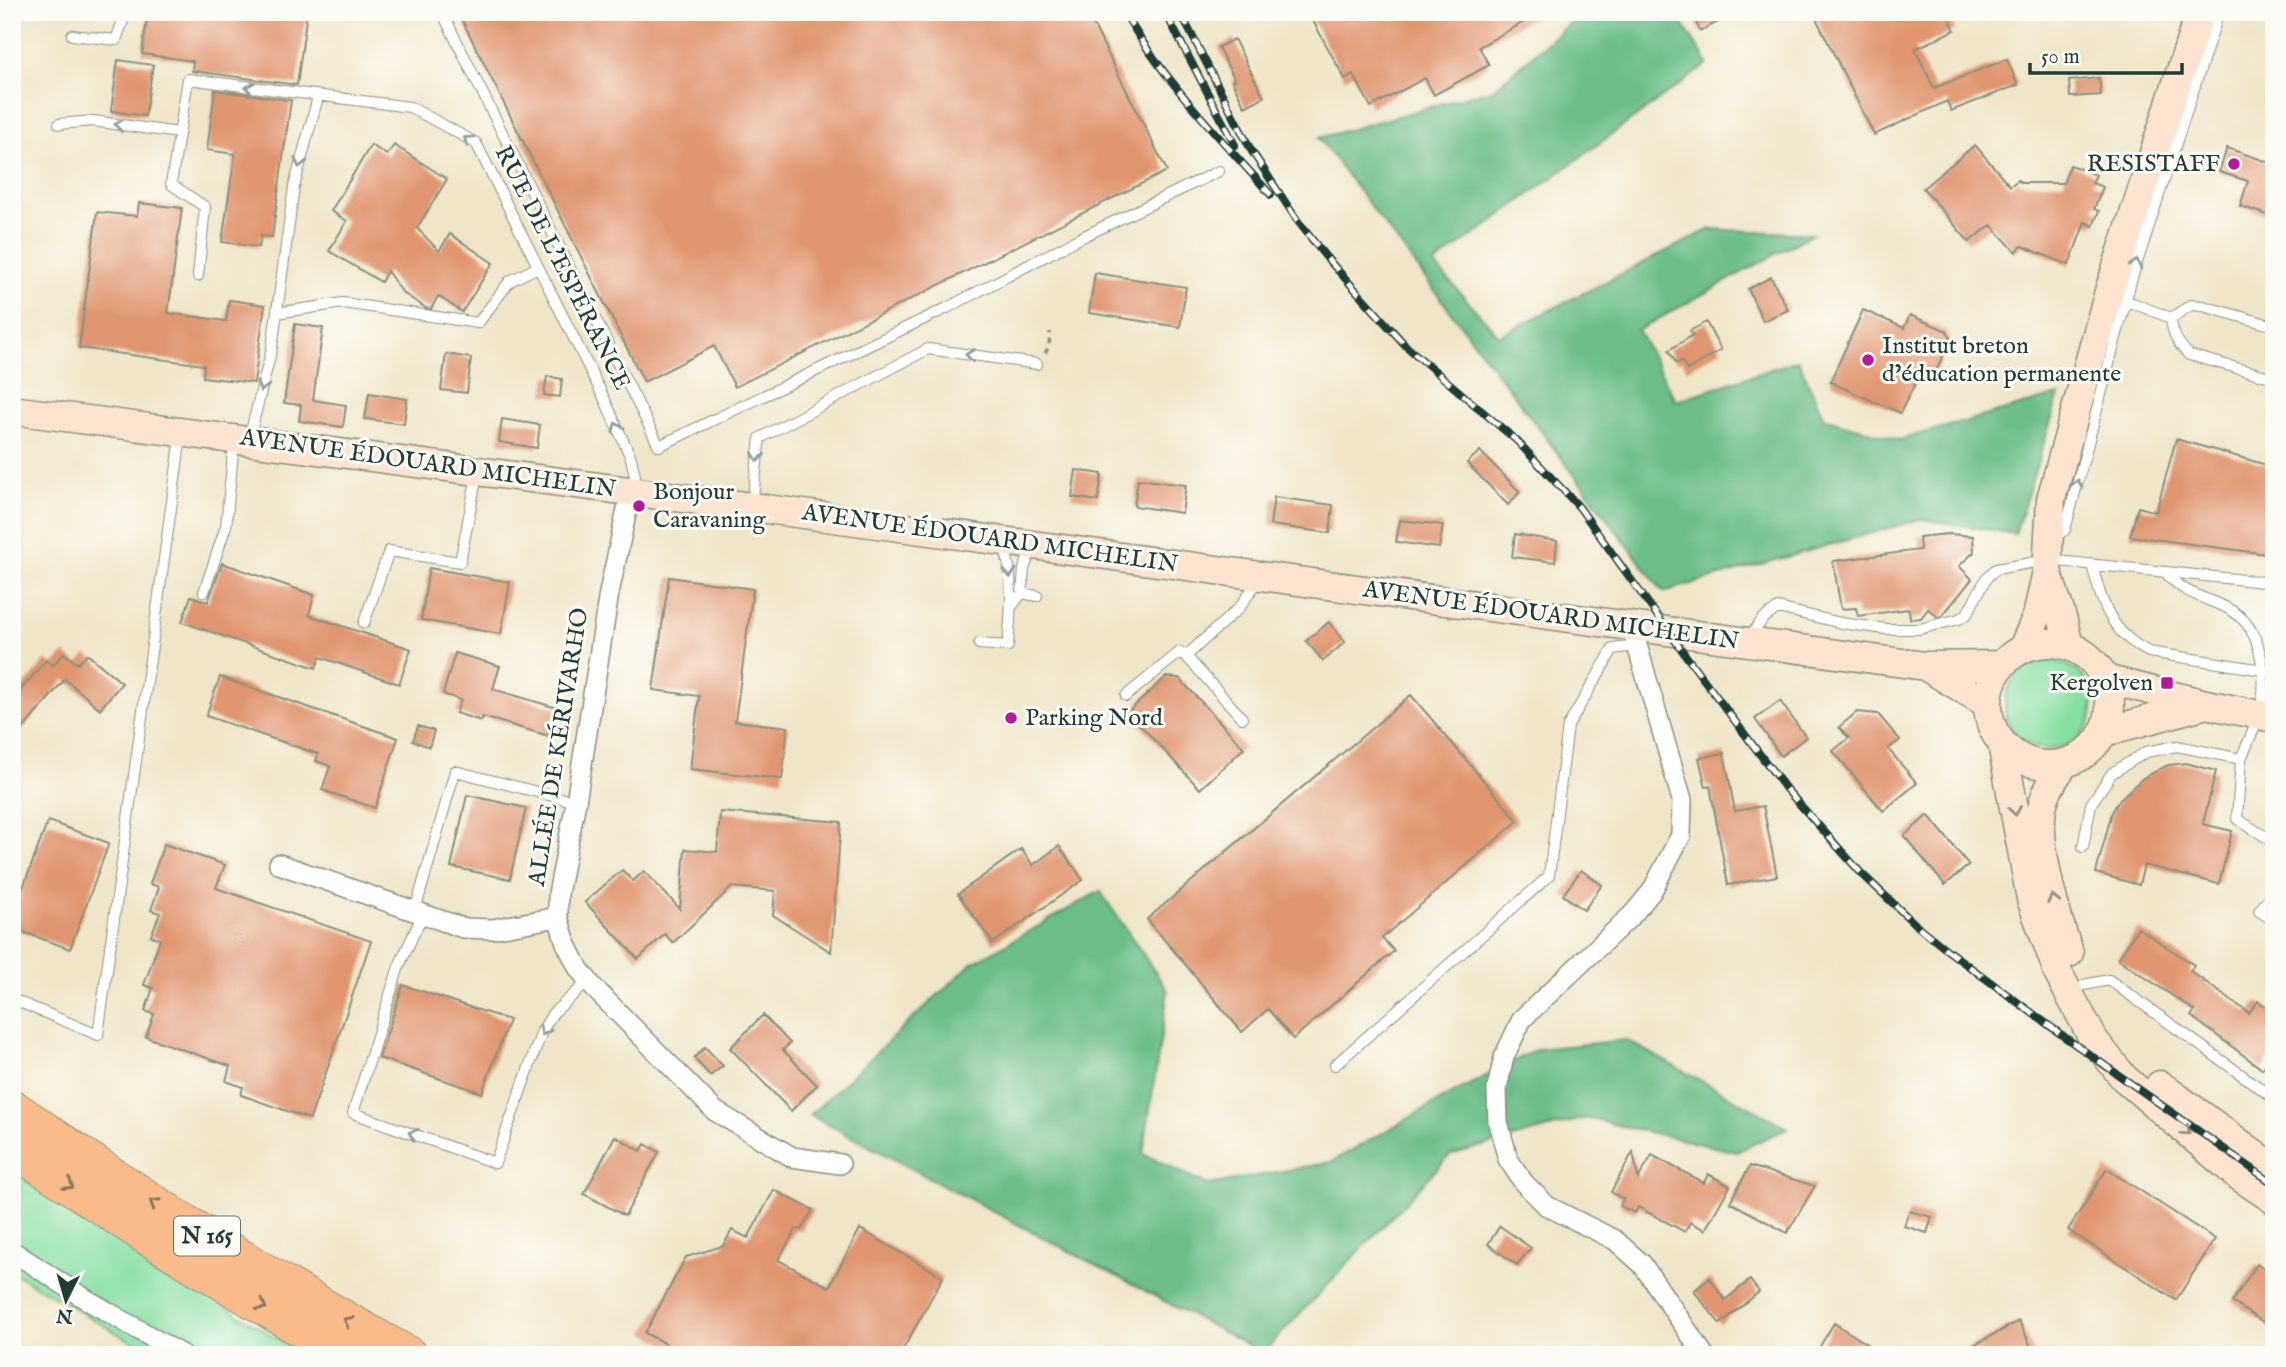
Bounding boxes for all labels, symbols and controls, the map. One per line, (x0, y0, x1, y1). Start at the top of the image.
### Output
scale bar (2030, 32, 2183, 76)
text: 50 m (2041, 44, 2080, 71)
one-way arrow (244, 80, 256, 95)
one-way arrow (113, 117, 125, 132)
one-way arrow (463, 135, 476, 148)
street label: RUE DE L'ESPÉRANCE (487, 140, 637, 396)
place label: RESISTAFF (2087, 149, 2220, 180)
marker: RESISTAFF (2226, 156, 2242, 172)
one-way arrow (293, 157, 308, 169)
one-way arrow (2128, 258, 2143, 270)
place label: Institut breton d’éducation permanente (1882, 331, 2121, 390)
one-way arrow (964, 347, 976, 362)
marker: Institut breton d’éducation permanente (1860, 352, 1876, 368)
one-way arrow (256, 381, 270, 393)
street label: AVENUE ÉDOUARD MICHELIN (237, 422, 618, 506)
one-way arrow (611, 422, 625, 434)
one-way arrow (750, 451, 765, 463)
place label: Bonjour Caravaning (653, 477, 766, 536)
one-way arrow (2069, 478, 2083, 490)
street label: AVENUE ÉDOUARD MICHELIN (799, 497, 1180, 581)
marker: Bonjour Caravaning (631, 498, 647, 514)
one-way arrow (1002, 568, 1017, 579)
street label: AVENUE ÉDOUARD MICHELIN (1360, 574, 1741, 658)
street label: ALLÉE DE KÉRIVARHO (522, 606, 596, 889)
place label: Kergolven (2049, 668, 2153, 699)
marker: Kergolven (2159, 675, 2175, 691)
place label: Parking Nord (1025, 703, 1163, 734)
marker: Parking Nord (1003, 710, 1019, 726)
one-way arrow (2007, 805, 2022, 817)
one-way arrow (2047, 893, 2062, 905)
one-way arrow (538, 1024, 552, 1036)
one-way arrow (2178, 1123, 2191, 1135)
one-way arrow (407, 1128, 419, 1142)
one-way arrow (61, 1177, 74, 1190)
one-way arrow (149, 1199, 162, 1212)
road number: N 165 (174, 1217, 240, 1256)
north arrow (32, 1266, 102, 1336)
one-way arrow (254, 1298, 267, 1311)
text: N (55, 1302, 75, 1328)
one-way arrow (343, 1316, 356, 1329)

